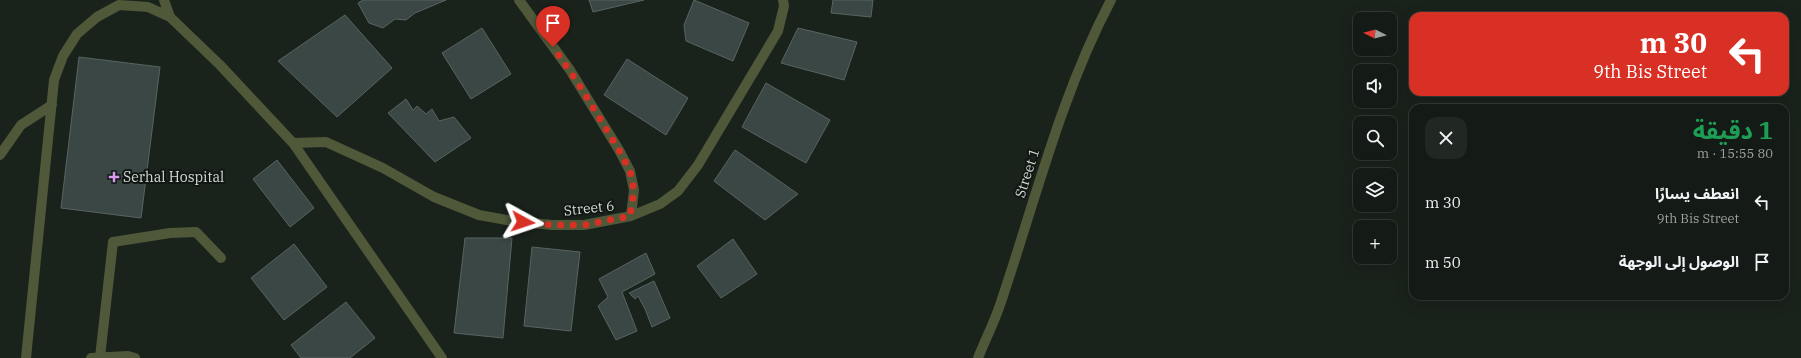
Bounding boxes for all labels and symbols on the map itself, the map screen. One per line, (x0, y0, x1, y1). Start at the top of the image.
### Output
pin (536, 6, 570, 47)
north arrow (1353, 12, 1397, 56)
street label: Street 1 (1011, 146, 1043, 200)
place label: Serhal Hospital (123, 168, 224, 186)
marker: Serhal Hospital (108, 171, 120, 183)
street label: Street 6 (563, 196, 615, 220)
position arrow (502, 201, 544, 243)

